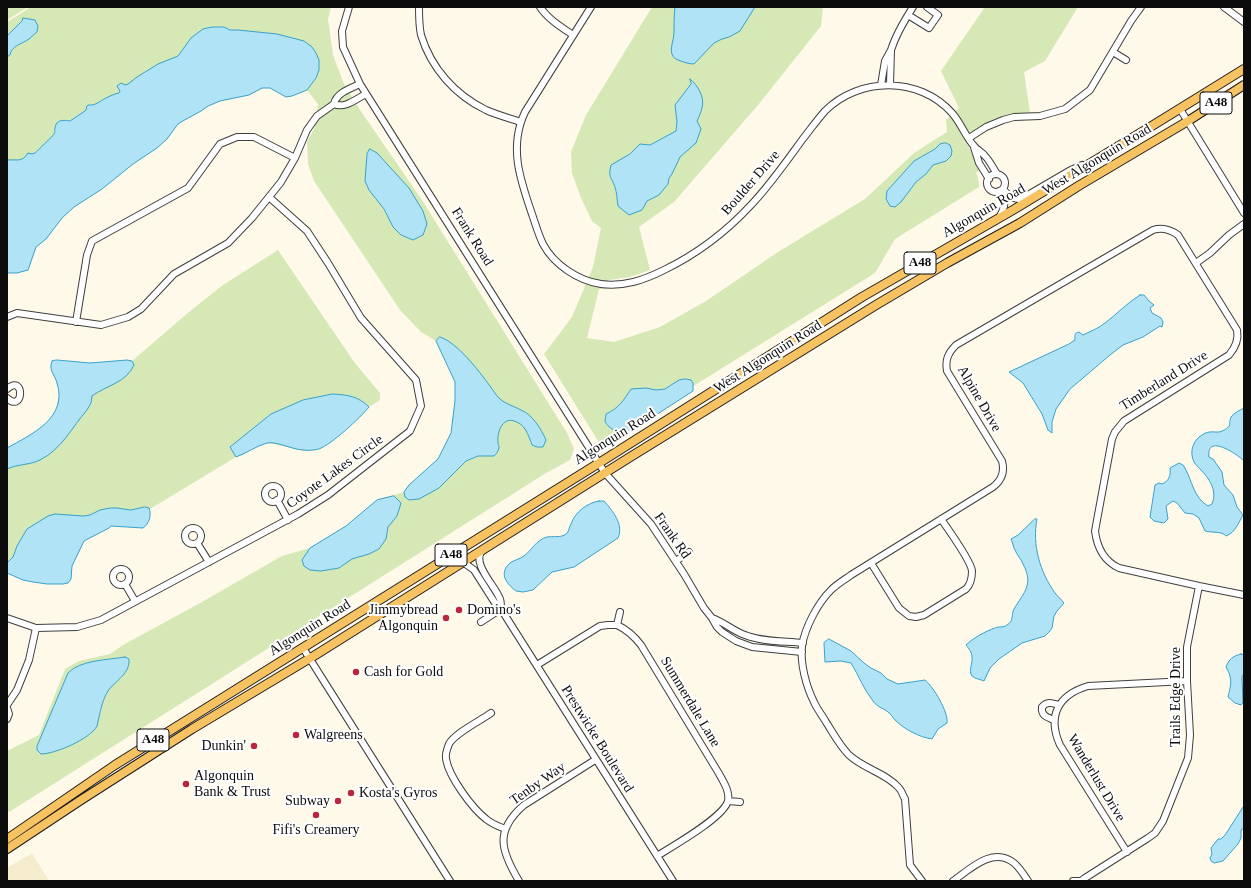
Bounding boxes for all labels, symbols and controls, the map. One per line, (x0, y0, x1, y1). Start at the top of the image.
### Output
road number: A48 (1200, 92, 1232, 114)
street label: West Algonquin Road (1039, 121, 1155, 199)
street label: Boulder Drive (718, 147, 784, 219)
street label: Algonquin Road (940, 180, 1028, 242)
street label: Frank Road (447, 205, 497, 269)
road number: A48 (904, 252, 936, 274)
street label: West Algonquin Road (711, 317, 825, 397)
street label: Timberland Drive (1117, 347, 1211, 415)
street label: Alpine Drive (953, 363, 1005, 435)
street label: Algonquin Road (571, 405, 659, 469)
street label: Coyote Lakes Circle (284, 431, 386, 513)
street label: Frank Rd (650, 510, 694, 562)
road number: A48 (435, 544, 467, 566)
street label: Algonquin Road (266, 596, 354, 660)
place label: Jimmybread Algonquin (369, 602, 438, 634)
place label: Domino's (467, 602, 521, 618)
marker: Domino's (454, 605, 464, 615)
marker: Jimmybread Algonquin (441, 613, 451, 623)
street label: Trails Edge Drive (1168, 647, 1184, 747)
street label: Summerdale Lane (656, 654, 724, 750)
place label: Cash for Gold (364, 664, 443, 680)
marker: Cash for Gold (351, 667, 361, 677)
street label: Prestwicke Boulevard (557, 682, 637, 796)
place label: Walgreens (304, 727, 363, 743)
road number: A48 (137, 729, 169, 751)
marker: Walgreens (291, 730, 301, 740)
street label: Wanderlust Drive (1063, 731, 1129, 825)
place label: Dunkin' (201, 738, 246, 754)
marker: Dunkin' (249, 741, 259, 751)
street label: Tenby Way (507, 759, 569, 809)
place label: Algonquin Bank & Trust (194, 768, 271, 800)
marker: Algonquin Bank & Trust (181, 779, 191, 789)
place label: Kosta's Gyros (359, 785, 437, 801)
marker: Kosta's Gyros (346, 788, 356, 798)
place label: Subway (285, 793, 330, 809)
marker: Subway (333, 796, 343, 806)
marker: Fifi's Creamery (311, 810, 321, 820)
place label: Fifi's Creamery (273, 822, 359, 838)

